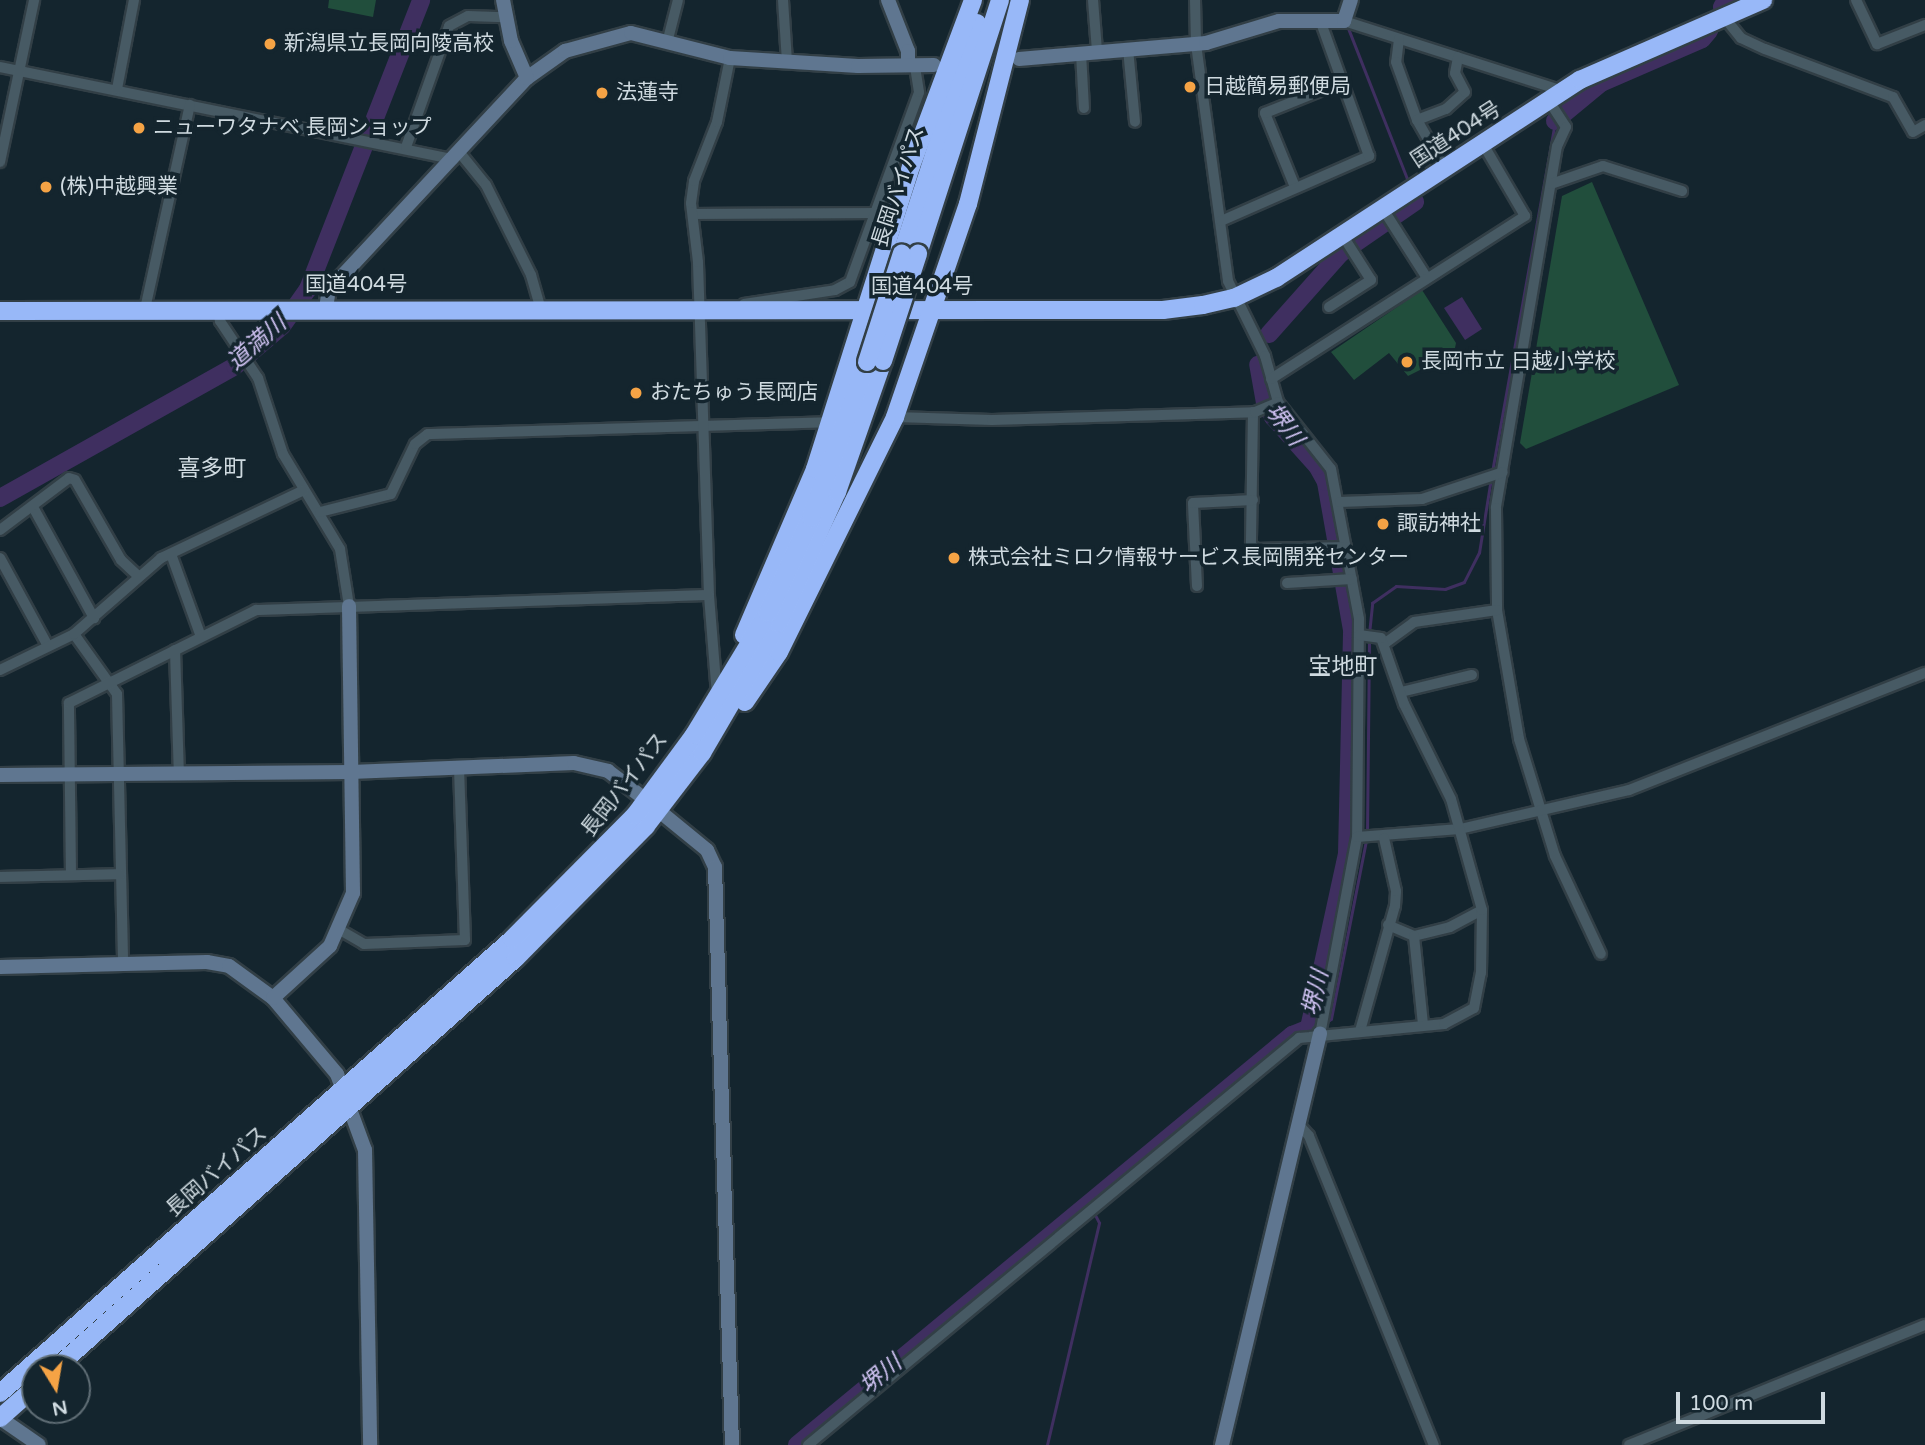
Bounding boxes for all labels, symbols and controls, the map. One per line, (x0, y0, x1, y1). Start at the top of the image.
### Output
place label: 新潟県立長岡向陵高校 (284, 31, 494, 57)
marker: 新潟県立長岡向陵高校 (262, 36, 278, 52)
place label: 日越簡易郵便局 (1204, 74, 1351, 100)
marker: 日越簡易郵便局 (1182, 79, 1198, 95)
place label: 法蓮寺 (616, 80, 679, 106)
marker: 法蓮寺 (594, 85, 610, 101)
street label: 国道404号 (1406, 97, 1506, 173)
place label: ニューワタナベ 長岡ショップ (153, 115, 431, 141)
marker: ニューワタナベ 長岡ショップ (131, 120, 147, 136)
street label: 長岡バイパス (868, 123, 930, 251)
place label: (株)中越興業 (60, 174, 178, 200)
marker: (株)中越興業 (38, 179, 54, 195)
street label: 国道404号 (305, 272, 407, 298)
street label: 国道404号 (871, 274, 973, 300)
water label: 道満川 (222, 310, 292, 376)
place label: 長岡市立 日越小学校 (1421, 349, 1615, 375)
marker: 長岡市立 日越小学校 (1399, 354, 1415, 370)
place label: おたちゅう長岡店 (650, 380, 818, 406)
marker: おたちゅう長岡店 (628, 385, 644, 401)
water label: 堺川 (1259, 398, 1309, 452)
district label: 喜多町 (178, 455, 246, 483)
place label: 諏訪神社 (1397, 511, 1481, 537)
marker: 諏訪神社 (1375, 516, 1391, 532)
place label: 株式会社ミロク情報サービス長岡開発センター (968, 545, 1409, 571)
marker: 株式会社ミロク情報サービス長岡開発センター (946, 550, 962, 566)
district label: 宝地町 (1309, 653, 1377, 681)
street label: 長岡バイパス (576, 728, 674, 842)
water label: 堺川 (1297, 967, 1335, 1019)
street label: 長岡バイパス (161, 1121, 273, 1223)
water label: 堺川 (855, 1350, 907, 1400)
north arrow (21, 1354, 91, 1424)
scale bar (1680, 1378, 1829, 1422)
text: 100 m (1689, 1391, 1753, 1416)
text: N (50, 1395, 69, 1420)

